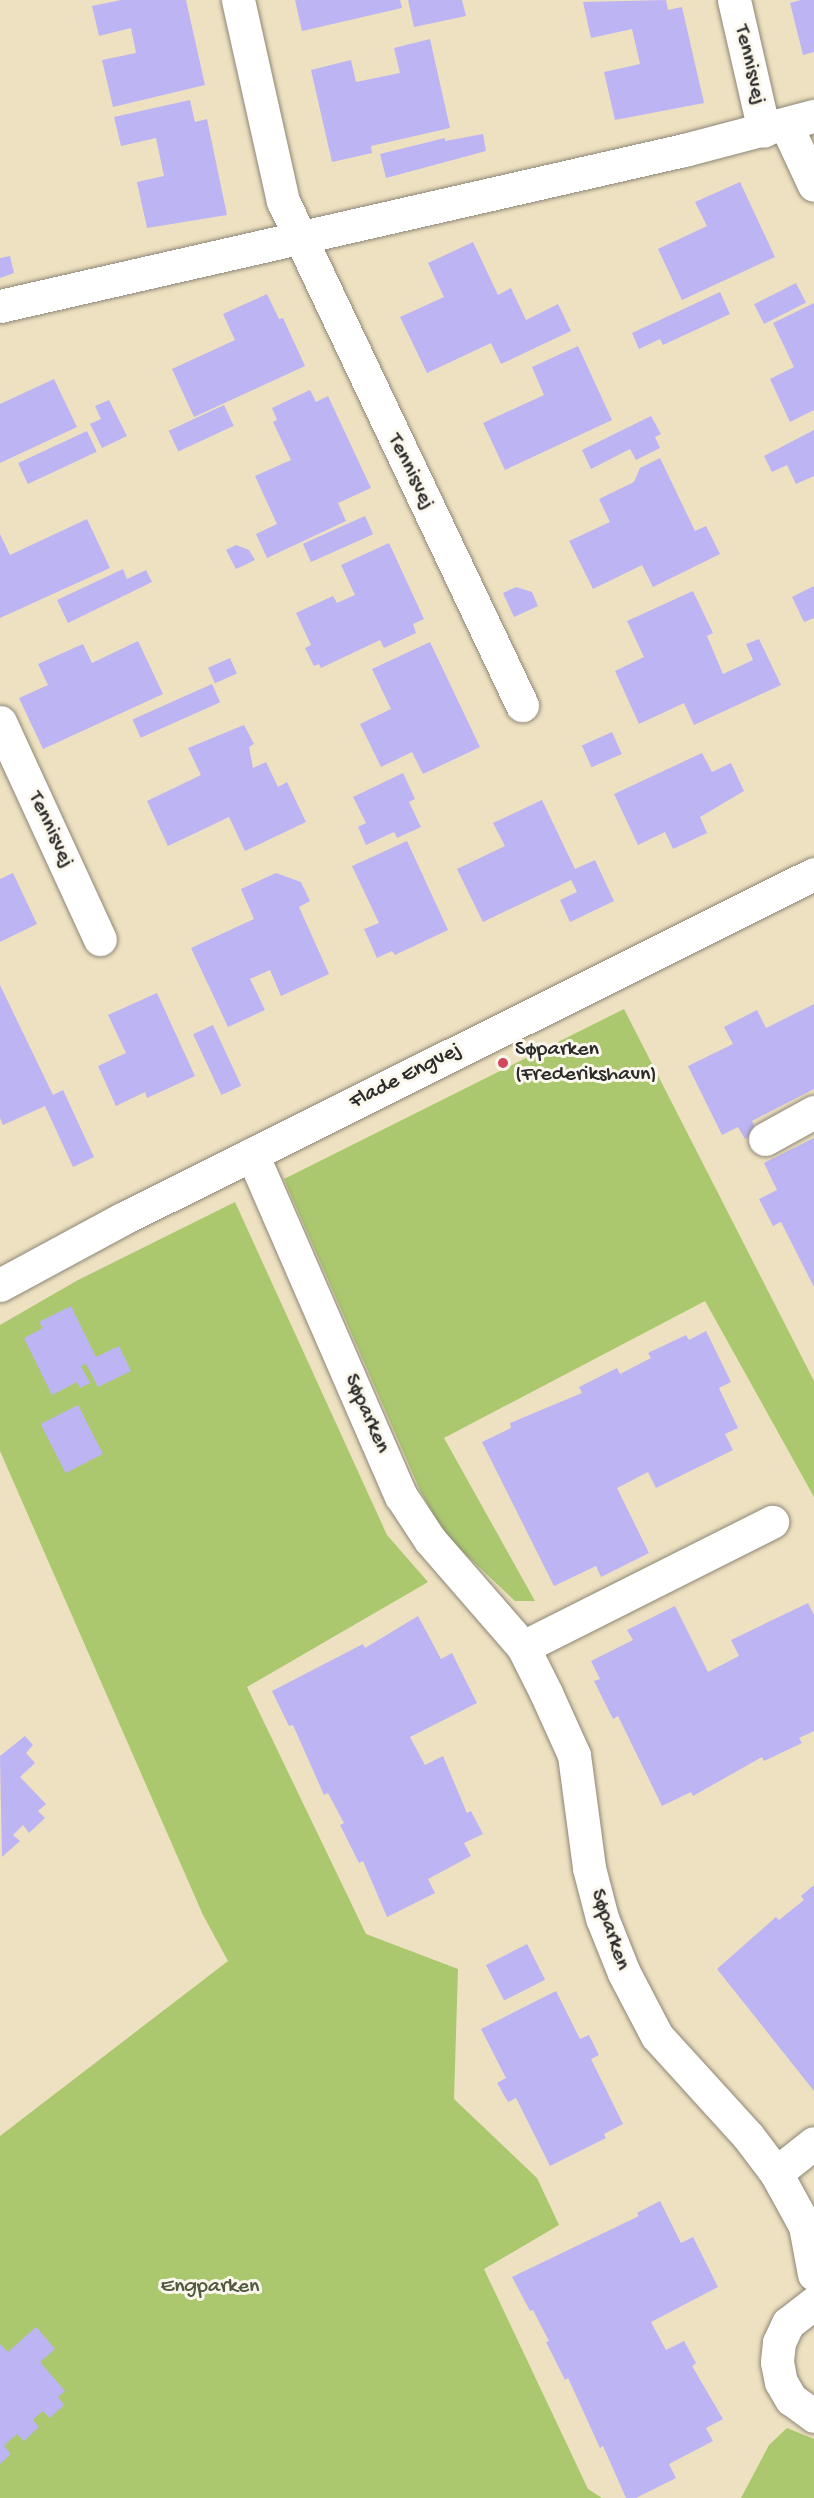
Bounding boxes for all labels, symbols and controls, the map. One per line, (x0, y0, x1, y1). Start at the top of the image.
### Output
street label: Tennisvej (727, 23, 771, 107)
street label: Tennisvej (380, 430, 440, 514)
street label: Tennisvej (21, 788, 79, 872)
place label: Søparken (Frederikshavn) (515, 1037, 657, 1088)
street label: Flade Engvej (346, 1038, 466, 1116)
marker: Søparken (Frederikshavn) (496, 1056, 510, 1070)
street label: Søparken (337, 1370, 395, 1458)
street label: Søparken (583, 1886, 635, 1974)
park label: Engparken (160, 2275, 260, 2301)

